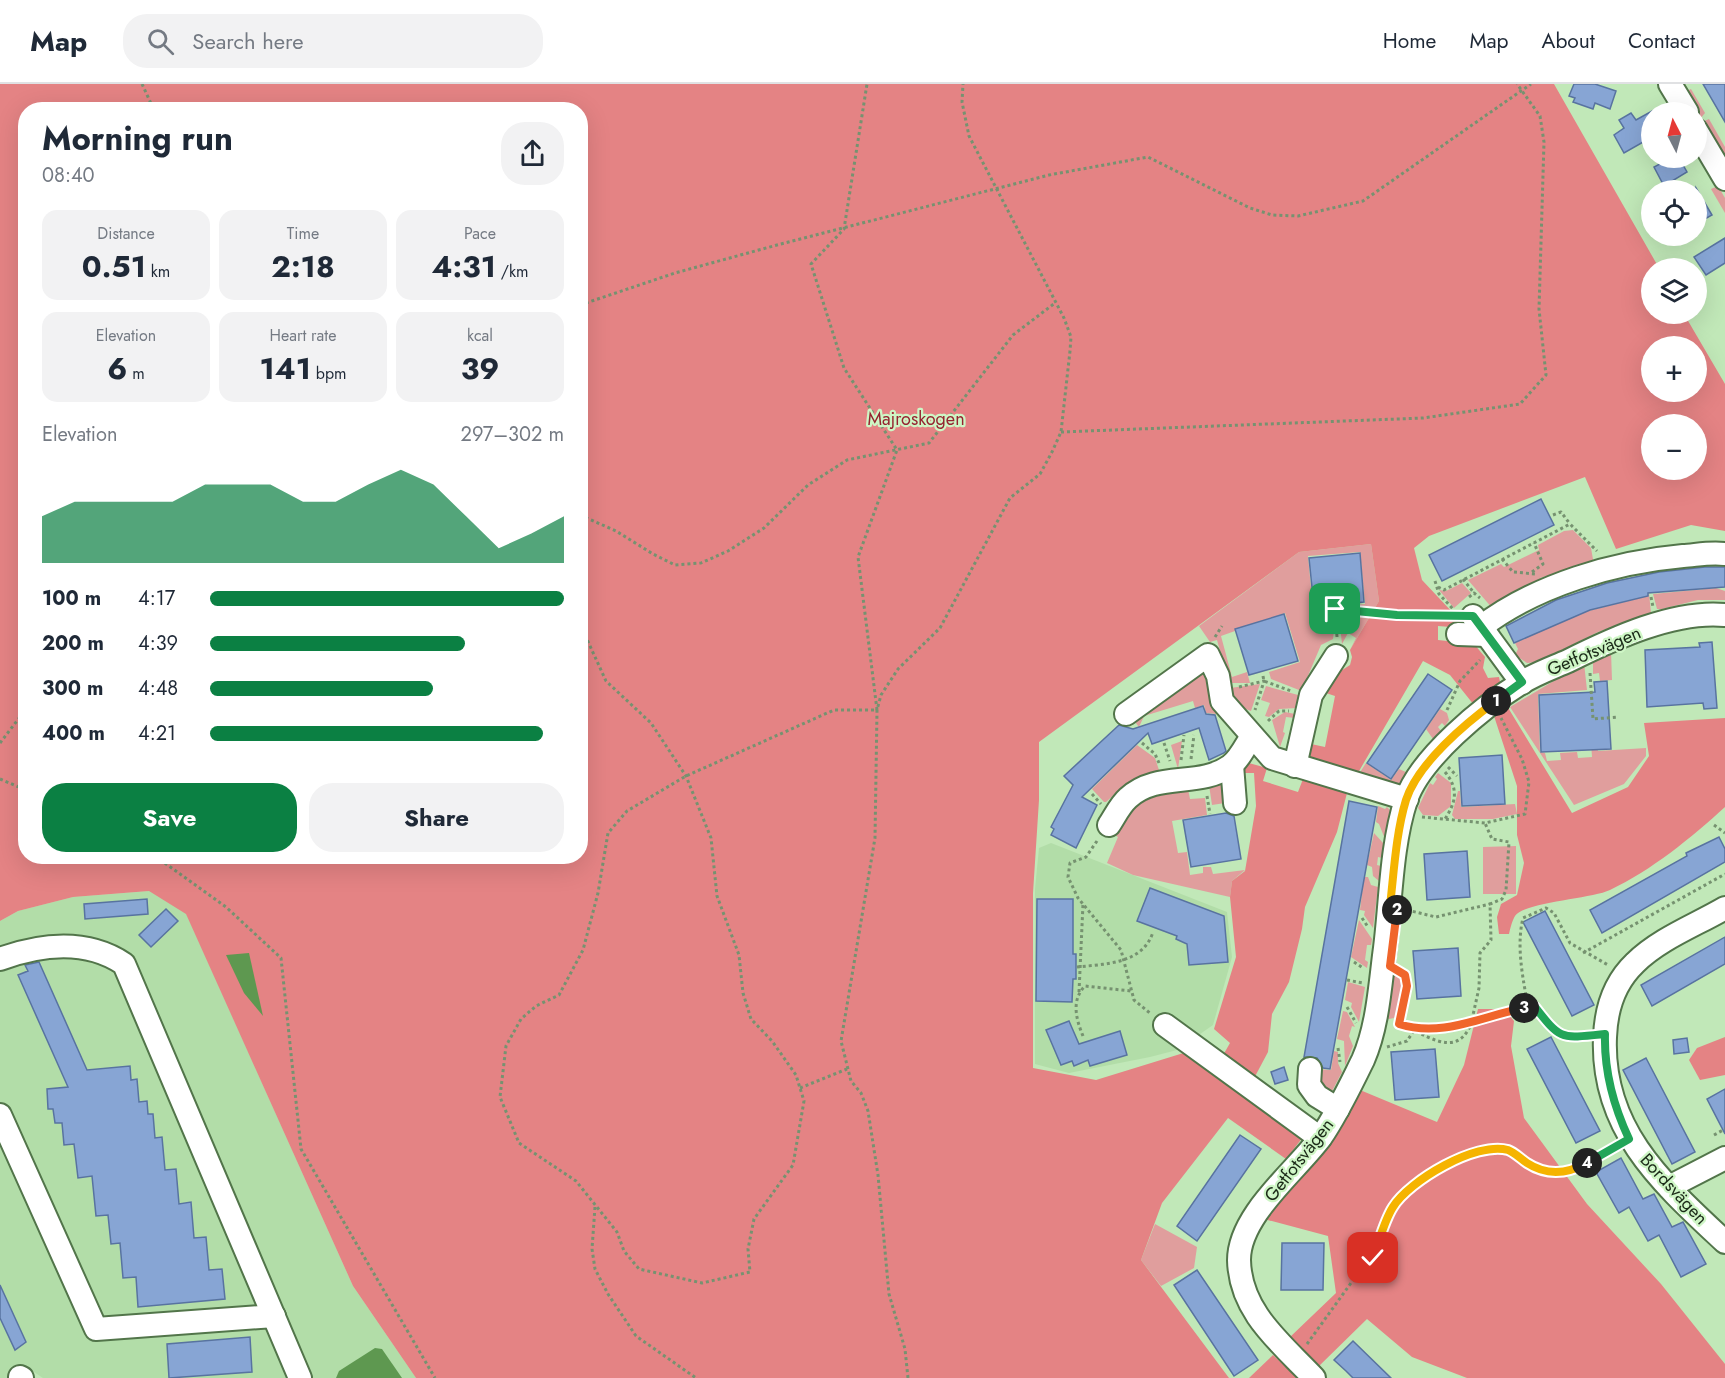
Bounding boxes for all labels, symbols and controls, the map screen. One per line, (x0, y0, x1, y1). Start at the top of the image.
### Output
search box (123, 14, 543, 68)
text: Map (30, 21, 87, 62)
icon: search (144, 25, 177, 58)
text: Search here (192, 25, 304, 57)
text: Home (1383, 26, 1436, 56)
text: Map (1469, 26, 1509, 56)
text: About (1542, 26, 1595, 56)
text: Contact (1628, 26, 1695, 56)
north arrow (1641, 102, 1707, 168)
map controls (1641, 102, 1707, 480)
text: Morning run (42, 115, 233, 162)
button: share (501, 122, 564, 185)
text: 08:40 (42, 161, 95, 190)
button: locate (1641, 180, 1707, 246)
text: Distance (97, 222, 155, 245)
text: Time (287, 222, 319, 245)
text: Pace (464, 222, 496, 245)
text: 0.51 (82, 245, 146, 288)
text: 2:18 (271, 245, 335, 288)
text: 4:31 (431, 245, 496, 288)
button: layers (1641, 258, 1707, 324)
text: km (146, 260, 170, 283)
text: /km (496, 260, 529, 283)
text: Elevation (96, 324, 156, 347)
text: Heart rate (270, 324, 336, 347)
text: kcal (467, 324, 493, 347)
button: + (1641, 336, 1707, 402)
text: 6 (107, 347, 127, 390)
text: 141 (259, 347, 311, 390)
text: 39 (461, 347, 499, 390)
text: m (127, 362, 145, 385)
text: bpm (311, 362, 347, 385)
park label: Majroskogen (867, 406, 965, 432)
button: − (1641, 414, 1707, 480)
text: Elevation (42, 420, 117, 449)
text: 297–302 m (461, 420, 564, 449)
pin (1309, 583, 1360, 634)
text: 100 m (42, 584, 101, 613)
text: 4:17 (138, 584, 175, 613)
icon: arrive (1318, 592, 1351, 625)
street label: Getfotsvägen (1543, 620, 1645, 682)
text: 200 m (42, 629, 104, 658)
text: 4:39 (138, 629, 178, 658)
text: 300 m (42, 674, 103, 703)
text: 4:48 (138, 674, 178, 703)
pin: 1 (1481, 686, 1511, 716)
text: 1 (1492, 689, 1500, 712)
text: 400 m (42, 719, 105, 748)
text: 4:21 (138, 719, 176, 748)
button: Save (42, 783, 297, 852)
button: Share (309, 783, 564, 852)
pin: 2 (1382, 895, 1412, 925)
text: 2 (1392, 898, 1402, 921)
pin: 3 (1509, 993, 1539, 1023)
text: 3 (1519, 996, 1529, 1019)
street label: Getfotsvägen (1258, 1113, 1340, 1207)
pin: 4 (1572, 1148, 1602, 1178)
street label: Bordsvägen (1634, 1148, 1714, 1230)
text: 4 (1581, 1151, 1593, 1174)
pin (1347, 1232, 1398, 1283)
icon: check (1356, 1241, 1389, 1274)

